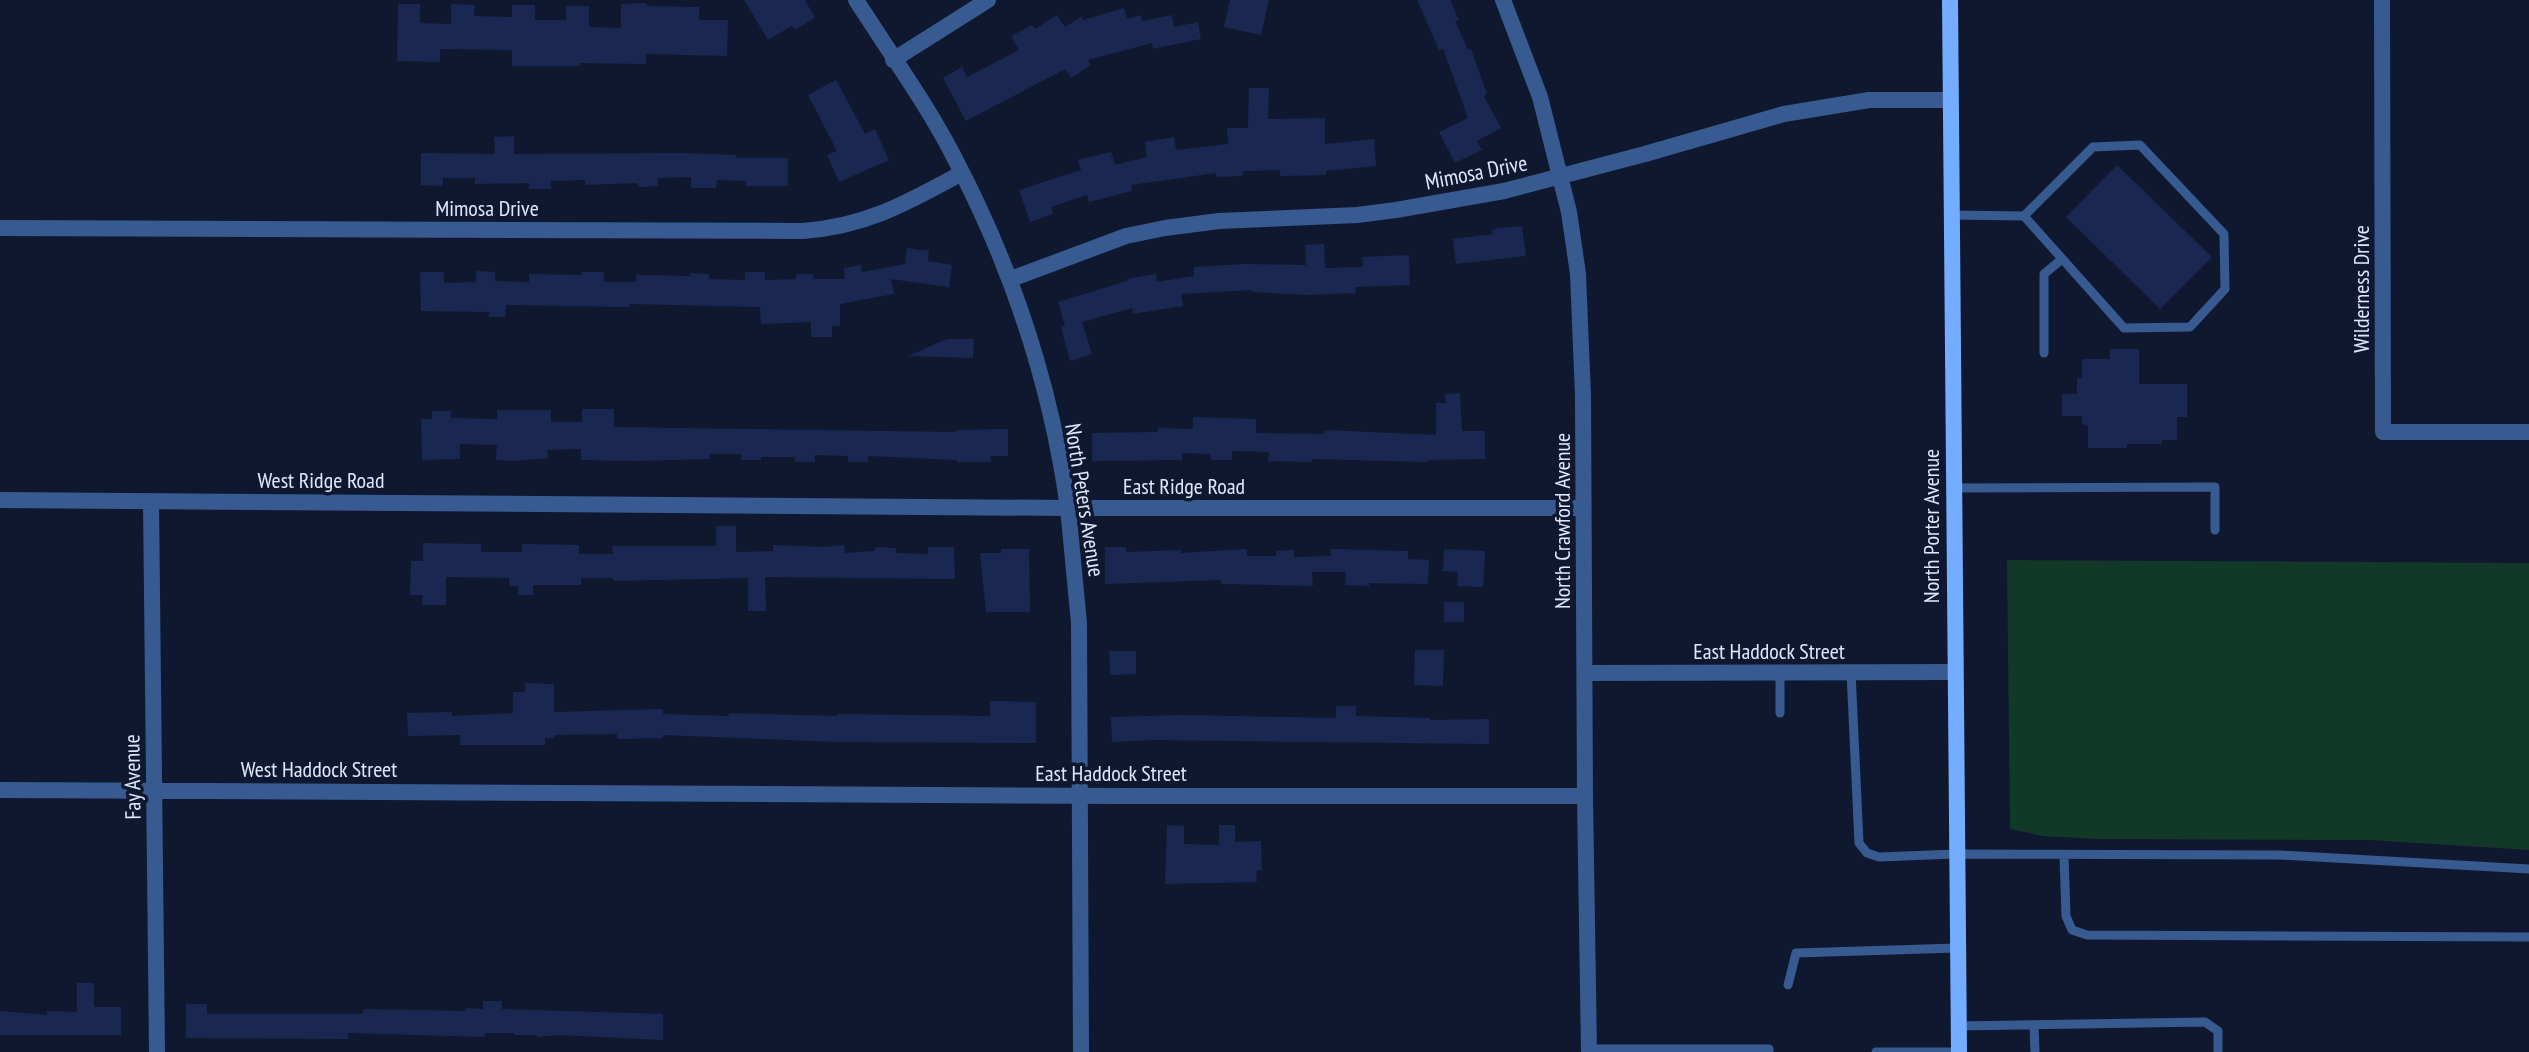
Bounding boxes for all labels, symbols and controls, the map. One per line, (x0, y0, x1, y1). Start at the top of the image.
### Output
street label: Mimosa Drive (1423, 148, 1529, 196)
street label: Mimosa Drive (435, 194, 539, 222)
street label: Wilderness Drive (2347, 225, 2375, 353)
street label: North Peters Avenue (1059, 421, 1111, 579)
street label: North Crawford Avenue (1548, 433, 1576, 609)
street label: North Porter Avenue (1917, 449, 1945, 603)
street label: West Ridge Road (258, 466, 384, 494)
street label: East Ridge Road (1123, 472, 1245, 500)
street label: East Haddock Street (1693, 637, 1845, 665)
street label: Fay Avenue (117, 734, 147, 820)
street label: West Haddock Street (241, 755, 397, 783)
street label: East Haddock Street (1035, 759, 1187, 787)

